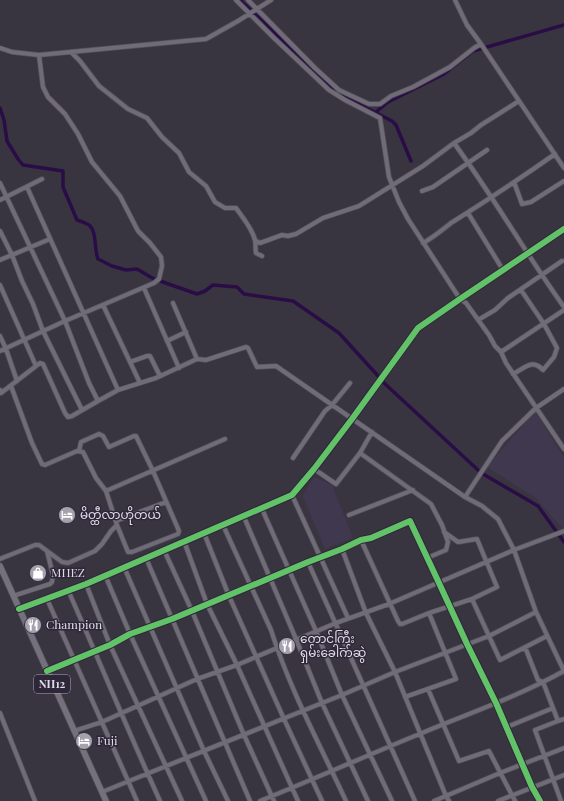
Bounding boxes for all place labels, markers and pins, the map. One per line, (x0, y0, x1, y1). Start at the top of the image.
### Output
hotel icon: မိတ္ထီလာဟိုတယ် (57, 505, 77, 525)
place label: မိတ္ထီလာဟိုတယ် (80, 506, 161, 525)
shop icon: MHEZ (28, 563, 48, 583)
place label: MHEZ (51, 564, 85, 580)
restaurant icon: Champion (23, 615, 43, 635)
place label: Champion (46, 616, 102, 632)
place label: တောင်ကြီး ရှမ်းခေါက်ဆွဲ (300, 630, 366, 663)
restaurant icon: တောင်ကြီး ရှမ်းခေါက်ဆွဲ (277, 636, 297, 656)
hotel icon: Fuji (74, 731, 94, 751)
place label: Fuji (97, 732, 118, 748)

